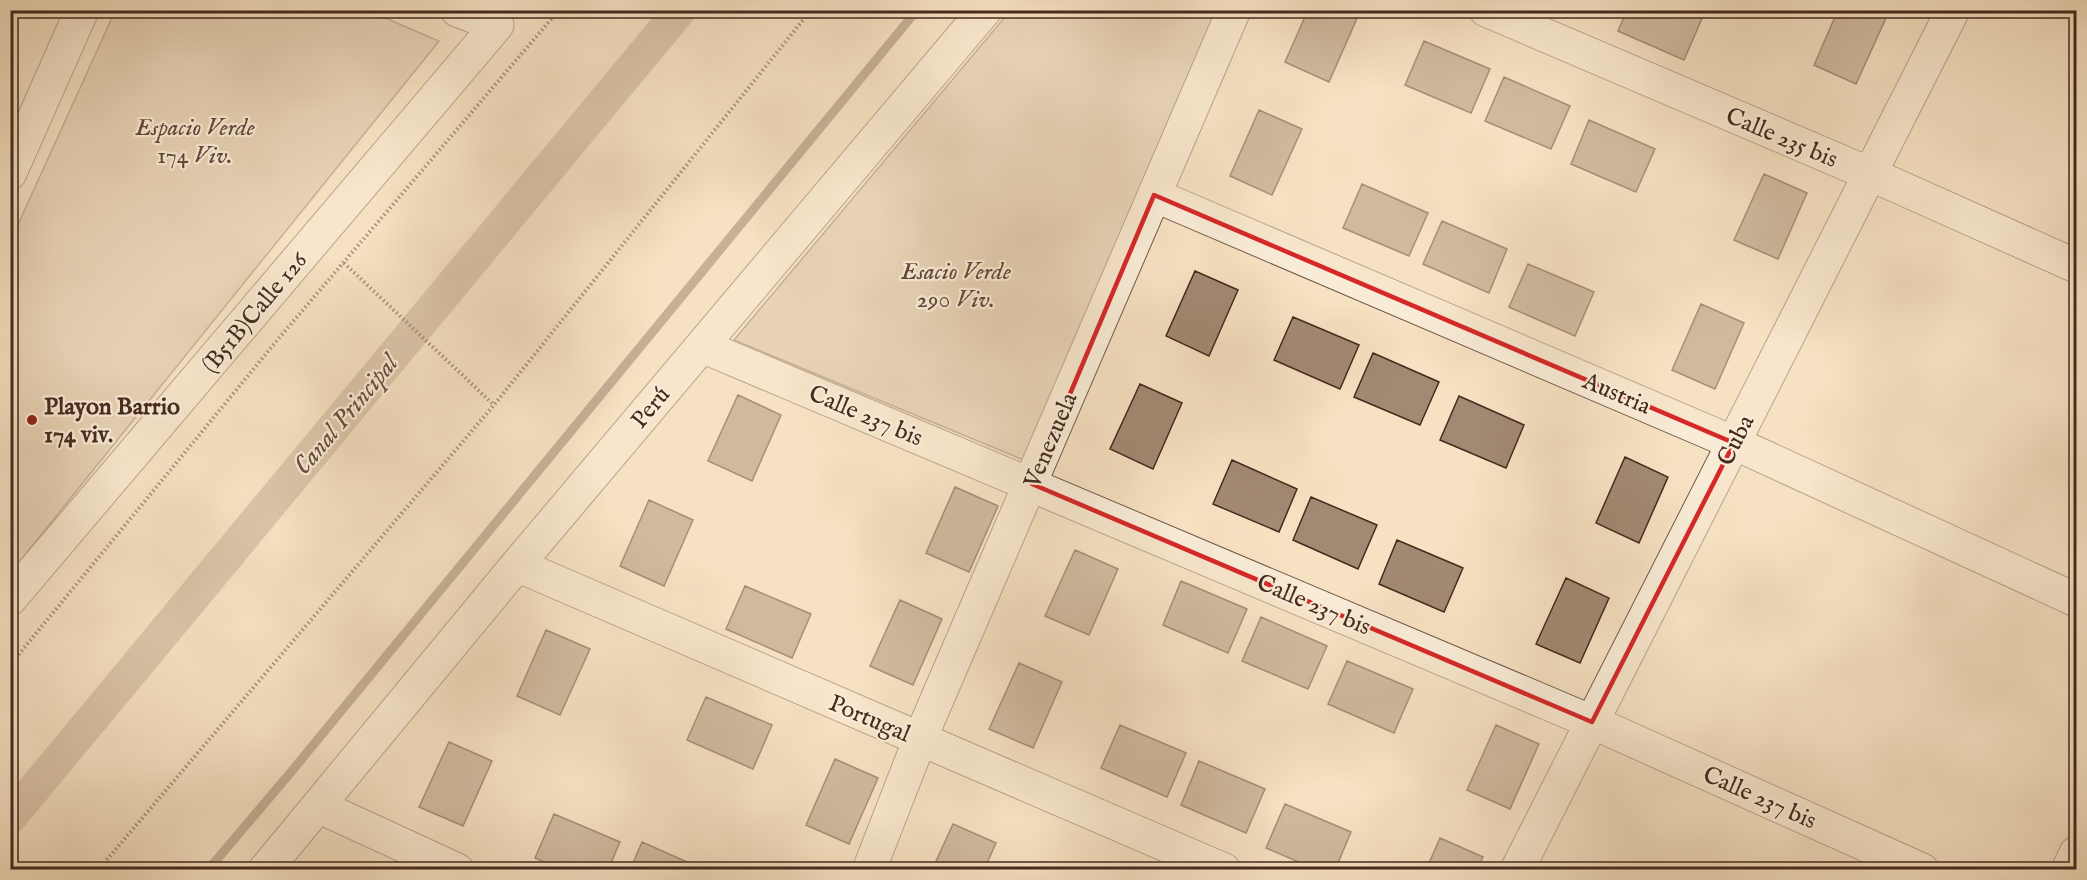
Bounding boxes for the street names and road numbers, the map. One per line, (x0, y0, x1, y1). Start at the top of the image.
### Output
street label: Calle 235 bis (1721, 101, 1842, 176)
street label: (B51B)Calle 126 (195, 245, 315, 380)
street label: Austria (1577, 366, 1656, 423)
street label: Calle 237 bis (804, 378, 927, 454)
street label: Perú (625, 380, 678, 435)
street label: Venezuela (1017, 388, 1086, 494)
street label: Cuba (1711, 410, 1762, 471)
street label: Calle 237 bis (1252, 567, 1375, 643)
street label: Portugal (824, 688, 915, 751)
street label: Calle 237 bis (1698, 760, 1821, 837)

